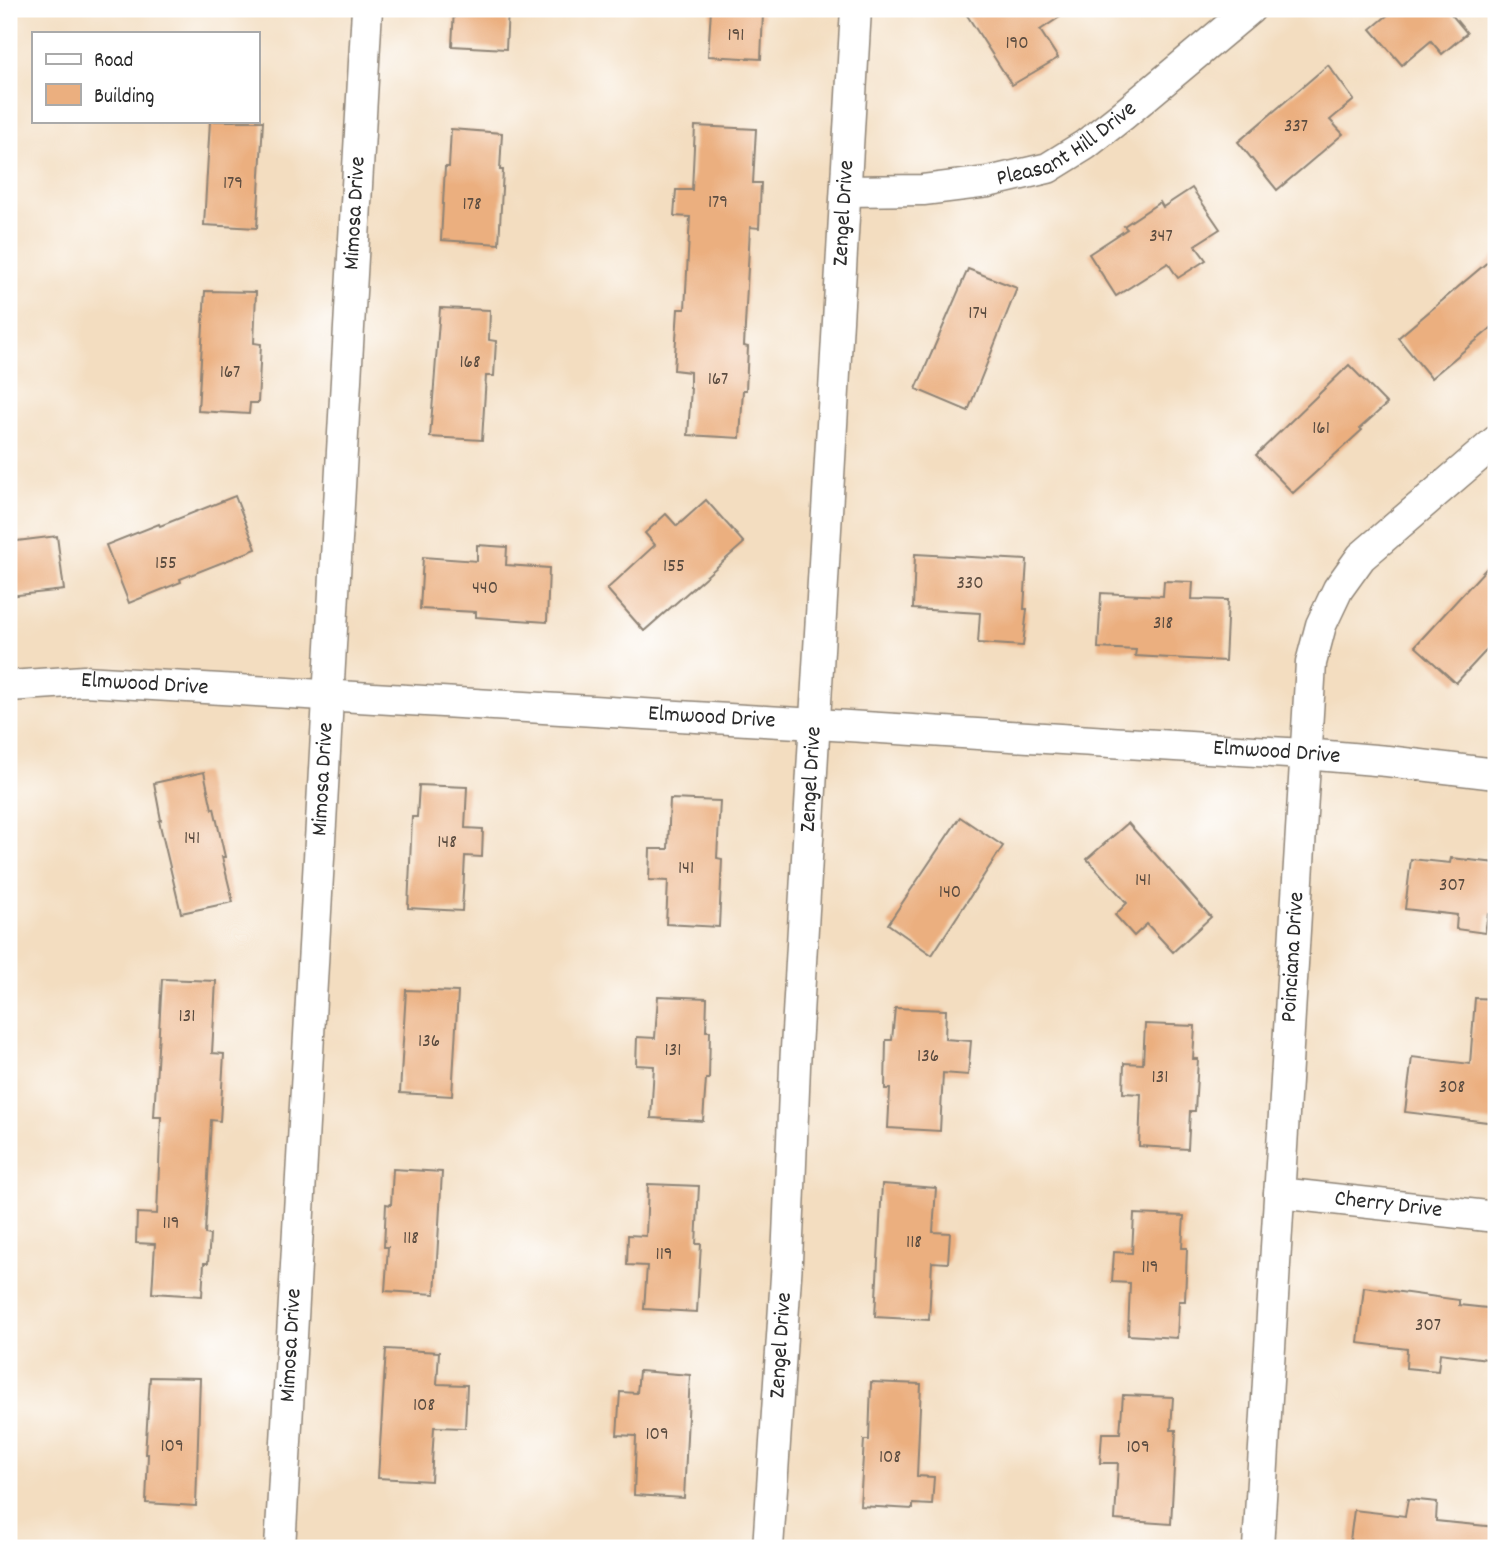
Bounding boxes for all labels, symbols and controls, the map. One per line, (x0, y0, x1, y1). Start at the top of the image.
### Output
house number: 191 (727, 23, 745, 50)
house number: 190 (1005, 31, 1029, 58)
legend (32, 32, 259, 122)
text: Road (94, 47, 133, 77)
text: Building (94, 83, 154, 113)
street label: Pleasant Hill Drive (993, 93, 1144, 196)
house number: 337 (1284, 114, 1308, 141)
street label: Mimosa Drive (336, 155, 375, 271)
street label: Zengel Drive (825, 159, 864, 267)
house number: 179 (223, 171, 243, 198)
house number: 179 (708, 190, 728, 217)
house number: 178 (462, 192, 482, 219)
house number: 347 (1149, 224, 1173, 251)
house number: 174 (968, 301, 988, 328)
house number: 168 (459, 350, 481, 377)
house number: 167 (220, 360, 240, 387)
house number: 167 (708, 367, 728, 394)
house number: 161 (1312, 416, 1330, 443)
house number: 155 (155, 551, 177, 578)
house number: 155 (663, 554, 685, 581)
house number: 330 (956, 571, 984, 598)
house number: 440 (472, 576, 498, 603)
house number: 318 (1153, 611, 1173, 638)
street label: Elmwood Drive (80, 664, 209, 705)
street label: Elmwood Drive (647, 698, 776, 738)
street label: Mimosa Drive (304, 721, 343, 837)
street label: Zengel Drive (792, 725, 831, 833)
street label: Elmwood Drive (1212, 732, 1342, 774)
house number: 141 (184, 826, 200, 853)
house number: 148 (437, 830, 457, 857)
house number: 141 (678, 856, 694, 883)
house number: 141 (1135, 868, 1151, 895)
house number: 307 (1439, 873, 1465, 900)
house number: 140 (939, 880, 961, 907)
street label: Poinciana Drive (1273, 891, 1314, 1023)
house number: 131 (179, 1004, 195, 1031)
house number: 136 (418, 1029, 440, 1056)
house number: 131 (665, 1038, 681, 1065)
house number: 136 (917, 1044, 939, 1071)
house number: 131 (1152, 1065, 1168, 1092)
house number: 308 (1439, 1075, 1465, 1102)
street label: Cherry Drive (1333, 1183, 1444, 1227)
house number: 119 (162, 1211, 180, 1238)
house number: 118 (403, 1226, 419, 1253)
house number: 118 (906, 1230, 922, 1257)
house number: 119 (655, 1242, 673, 1269)
house number: 119 (1141, 1255, 1159, 1282)
street label: Mimosa Drive (272, 1288, 311, 1403)
street label: Zengel Drive (761, 1291, 801, 1400)
house number: 307 (1415, 1313, 1441, 1340)
house number: 108 (413, 1393, 435, 1420)
house number: 109 (645, 1422, 669, 1449)
house number: 109 (160, 1434, 184, 1461)
house number: 109 (1126, 1435, 1150, 1462)
house number: 108 (879, 1445, 901, 1472)

